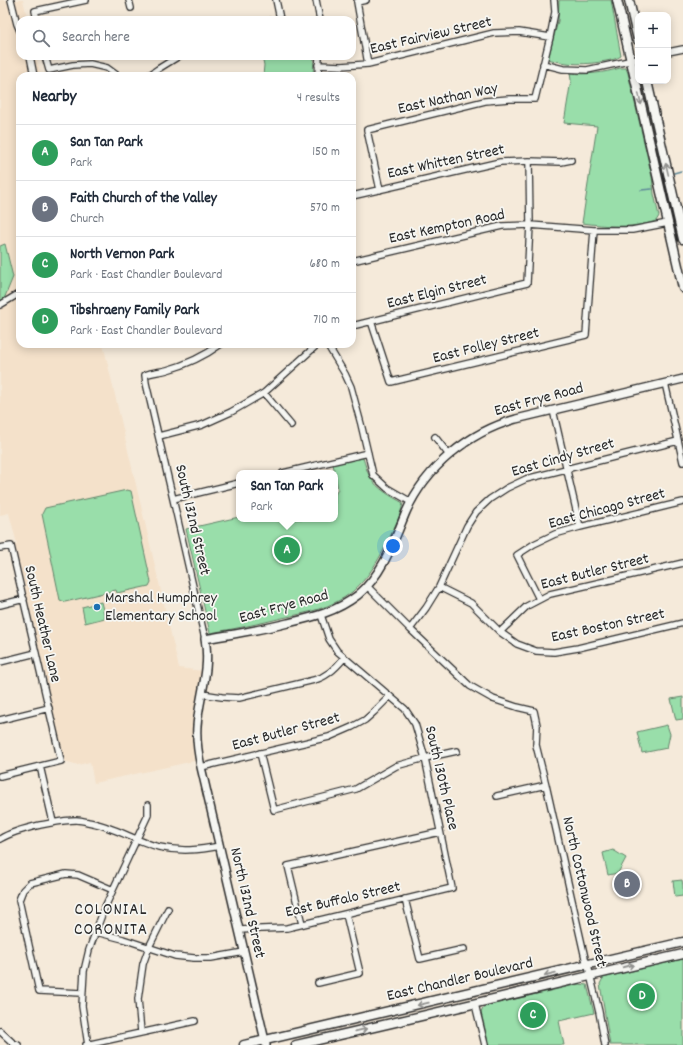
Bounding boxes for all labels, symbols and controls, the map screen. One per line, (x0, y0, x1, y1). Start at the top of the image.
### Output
street label: East Fairview Street (368, 11, 494, 61)
map controls (635, 12, 671, 84)
button: + (635, 12, 671, 48)
search box (16, 16, 356, 60)
icon: search (30, 27, 52, 49)
text: Search here (62, 27, 130, 49)
button: − (635, 48, 671, 84)
street label: East Nathan Way (396, 77, 501, 121)
text: Nearby (32, 86, 76, 110)
text: 4 results (297, 89, 340, 108)
one-way arrow (636, 92, 644, 105)
text: San Tan Park (70, 132, 143, 154)
street label: East Whitten Street (385, 138, 507, 186)
text: A (41, 143, 49, 162)
text: 150 m (312, 143, 340, 162)
text: Park (70, 154, 92, 173)
one-way arrow (663, 163, 671, 176)
text: Faith Church of the Valley (70, 188, 217, 210)
text: B (42, 199, 48, 218)
text: 570 m (310, 199, 340, 218)
street label: East Kempton Road (387, 203, 507, 251)
text: Church (70, 210, 104, 229)
text: North Vernon Park (70, 244, 174, 266)
text: C (42, 255, 48, 274)
text: 680 m (309, 255, 340, 274)
text: Park · East Chandler Boulevard (70, 266, 222, 285)
street label: East Elgin Street (385, 268, 489, 316)
text: Tibshraeny Family Park (70, 300, 199, 322)
text: D (42, 311, 48, 330)
text: 710 m (313, 311, 340, 330)
text: Park · East Chandler Boulevard (70, 322, 222, 341)
street label: East Folley Street (430, 322, 542, 370)
street label: East Frye Road (492, 377, 586, 423)
street label: East Cindy Street (509, 432, 617, 484)
street label: South 132nd Street (168, 462, 216, 578)
popup (236, 470, 338, 522)
text: San Tan Park (251, 476, 323, 498)
street label: East Chicago Street (546, 482, 668, 536)
text: Park (251, 498, 273, 517)
pin: A (274, 535, 300, 565)
your location (383, 536, 403, 556)
street label: East Butler Street (538, 547, 652, 597)
street label: South Heather Lane (17, 563, 67, 685)
street label: East Frye Road (237, 584, 331, 630)
place label: Marshal Humphrey Elementary School (105, 587, 218, 628)
marker: Marshal Humphrey Elementary School (92, 602, 102, 612)
street label: East Boston Street (549, 603, 667, 649)
street label: East Butler Street (230, 707, 343, 757)
street label: South 130th Place (418, 724, 464, 832)
street label: North Cottonwood Street (555, 814, 613, 970)
street label: North 132nd Street (223, 845, 271, 961)
pin: B (614, 869, 640, 899)
street label: East Buffalo Street (283, 876, 403, 924)
district label: COLONIAL CORONITA (74, 899, 148, 943)
street label: East Chandler Boulevard (385, 952, 535, 1008)
one-way arrow (621, 962, 634, 970)
one-way arrow (544, 970, 557, 978)
pin: D (629, 981, 655, 1011)
one-way arrow (417, 1000, 430, 1008)
pin: C (520, 1000, 546, 1030)
one-way arrow (354, 1026, 367, 1033)

